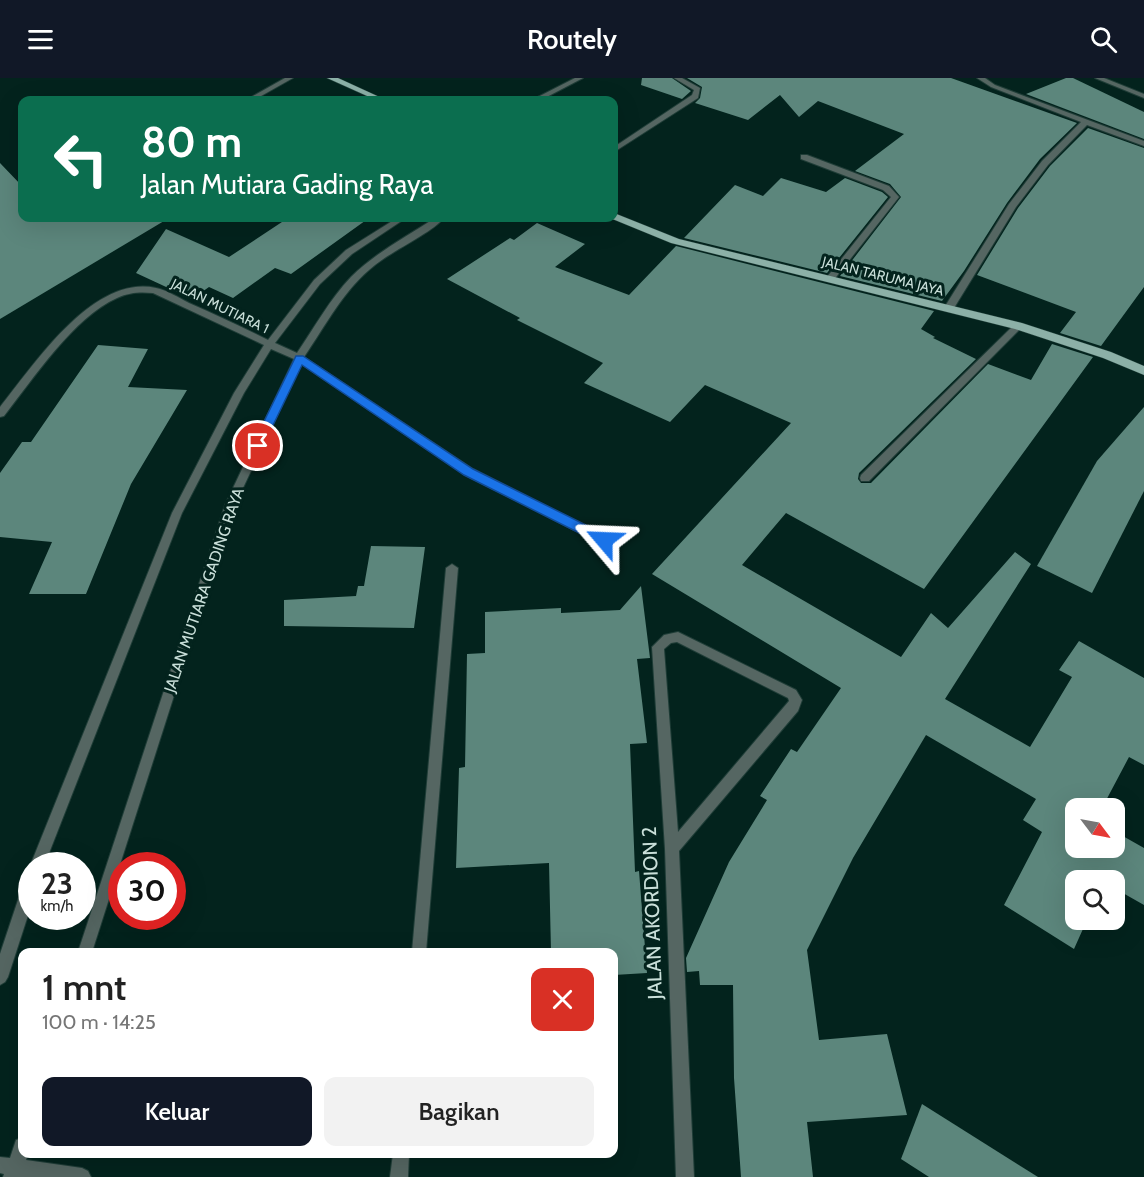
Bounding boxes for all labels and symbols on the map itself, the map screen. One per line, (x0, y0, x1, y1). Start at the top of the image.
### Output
street label: JALAN TARUMA JAYA (819, 252, 946, 300)
street label: JALAN MUTIARA 1 (167, 274, 272, 337)
pin (232, 420, 283, 471)
street label: JALAN MUTIARA GADING RAYA (160, 485, 248, 696)
position arrow (572, 508, 636, 572)
north arrow (1065, 798, 1125, 858)
street label: JALAN AKORDION 2 (637, 826, 667, 1001)
speed limit sign: 30 (108, 852, 186, 930)

